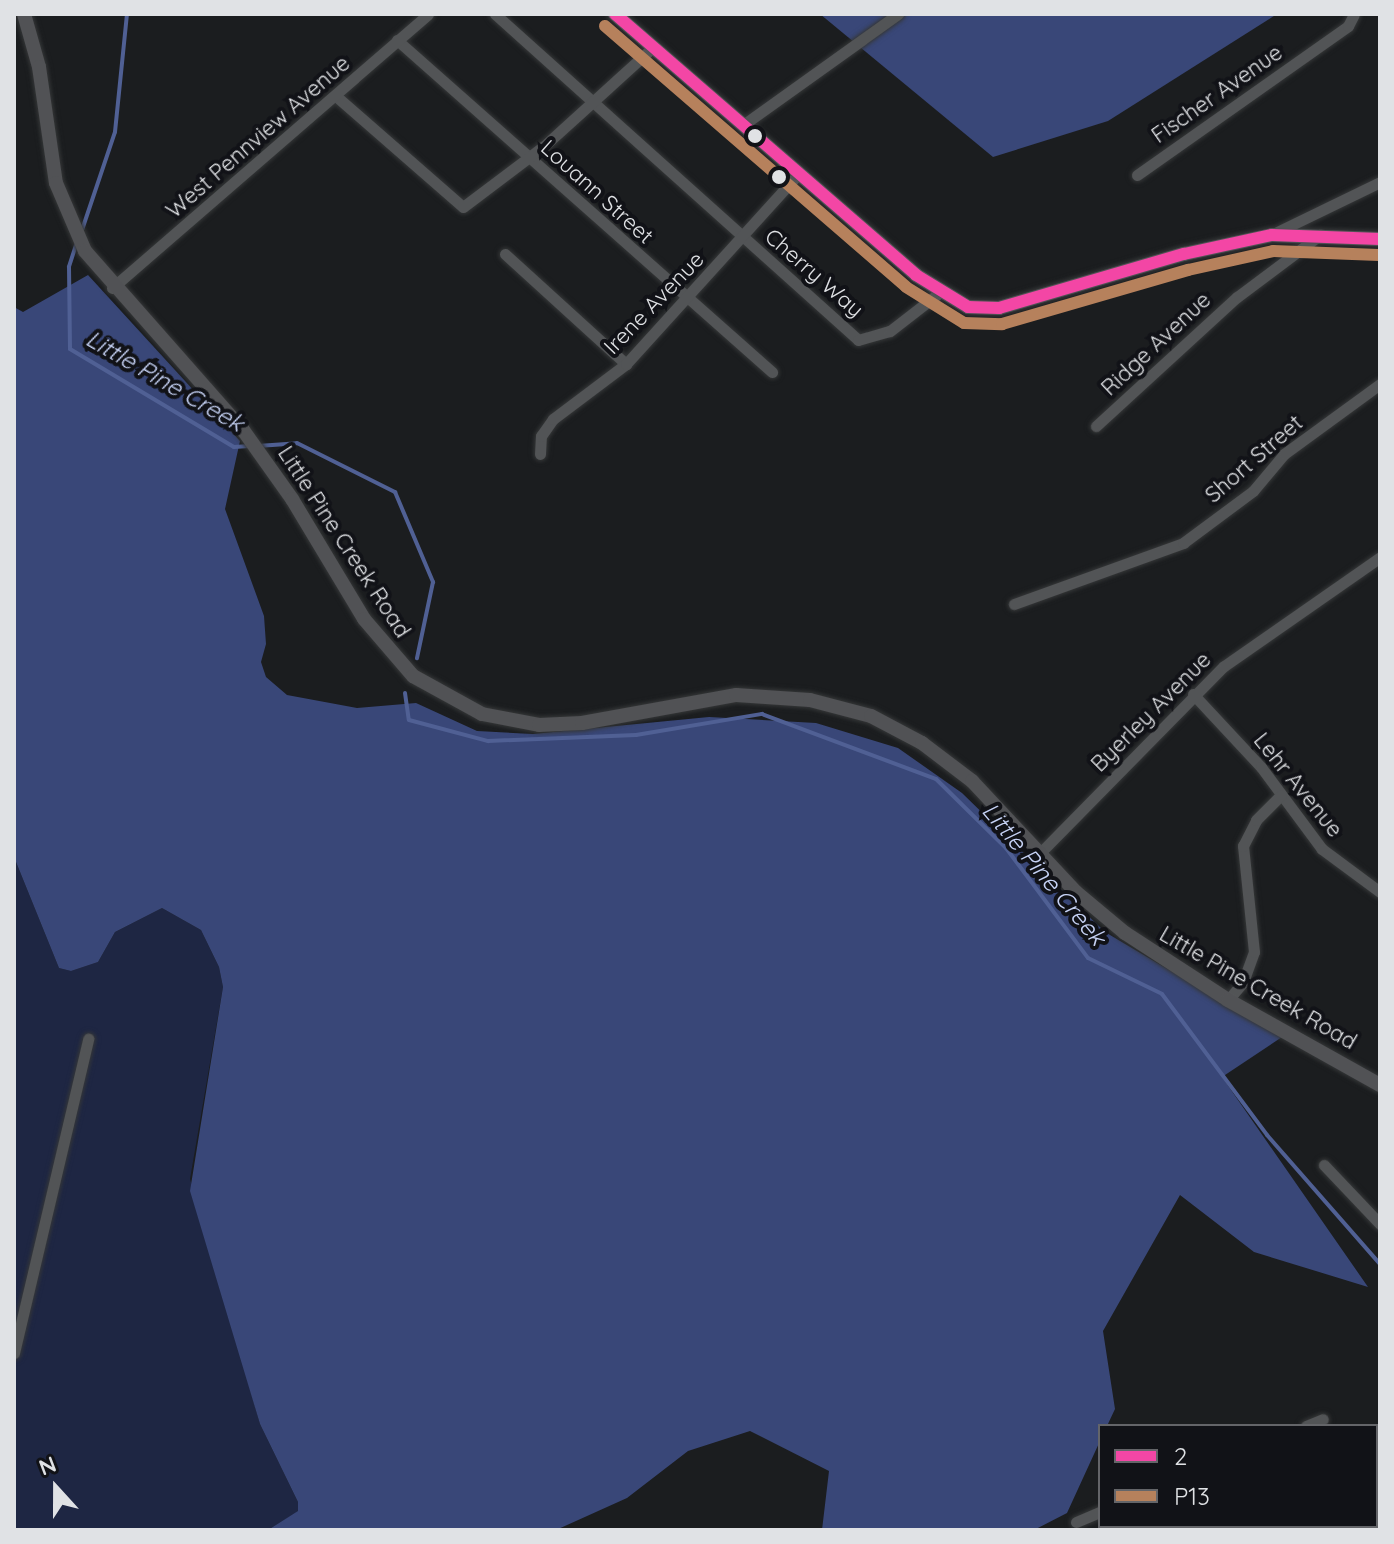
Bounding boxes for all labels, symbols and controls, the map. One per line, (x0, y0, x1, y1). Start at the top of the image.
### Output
street label: Fischer Avenue (1147, 39, 1287, 149)
street label: West Pennview Avenue (161, 50, 355, 224)
unlabelled marker (747, 128, 763, 144)
street label: Louann Street (535, 135, 659, 249)
unlabelled marker (771, 169, 787, 185)
street label: Cherry Way (759, 223, 869, 323)
street label: Irene Avenue (599, 246, 709, 360)
street label: Ridge Avenue (1096, 287, 1216, 401)
water label: Little Pine Creek (81, 324, 249, 438)
street label: Short Street (1200, 410, 1308, 508)
street label: Little Pine Creek Road (272, 441, 416, 643)
street label: Byerley Avenue (1086, 647, 1216, 777)
street label: Lehr Avenue (1248, 728, 1348, 842)
water label: Little Pine Creek (976, 797, 1112, 951)
street label: Little Pine Creek Road (1155, 921, 1361, 1055)
legend (1098, 1424, 1378, 1528)
text: 2 (1174, 1441, 1187, 1471)
north arrow (16, 1448, 96, 1528)
text: N (35, 1450, 60, 1482)
text: P13 (1174, 1481, 1210, 1511)

